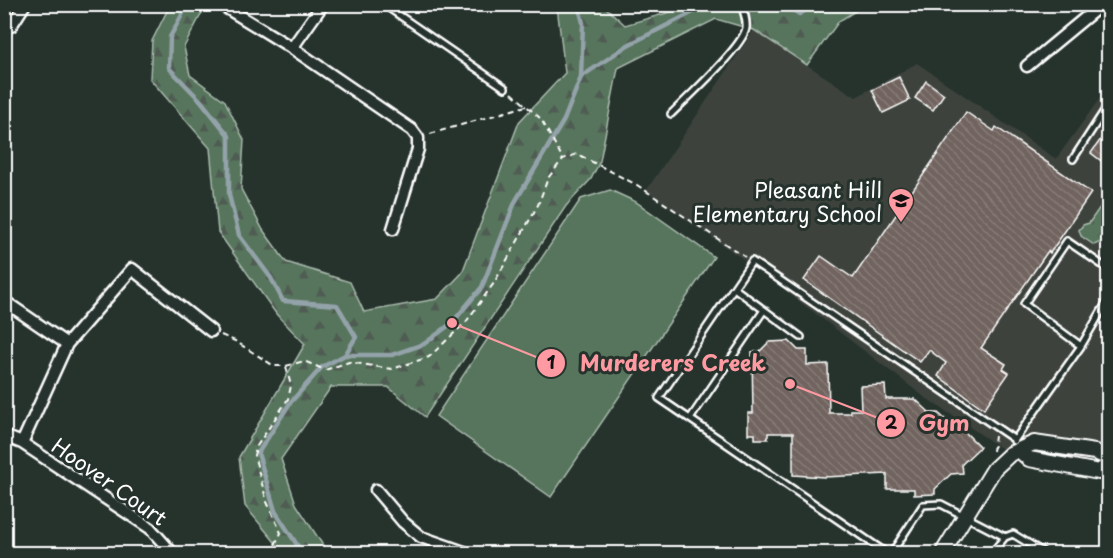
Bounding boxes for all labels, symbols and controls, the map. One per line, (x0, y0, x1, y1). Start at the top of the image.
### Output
place label: Pleasant Hill Elementary School (693, 173, 882, 229)
school or university icon: Pleasant Hill Elementary School (886, 186, 916, 224)
callout: Murderers Creek (536, 343, 779, 383)
text: Murderers Creek (580, 345, 766, 378)
text: 1 (547, 348, 556, 375)
callout: Gym (876, 403, 982, 443)
text: Gym (918, 405, 970, 438)
text: 2 (885, 408, 898, 435)
street label: Hoover Court (46, 429, 174, 533)

